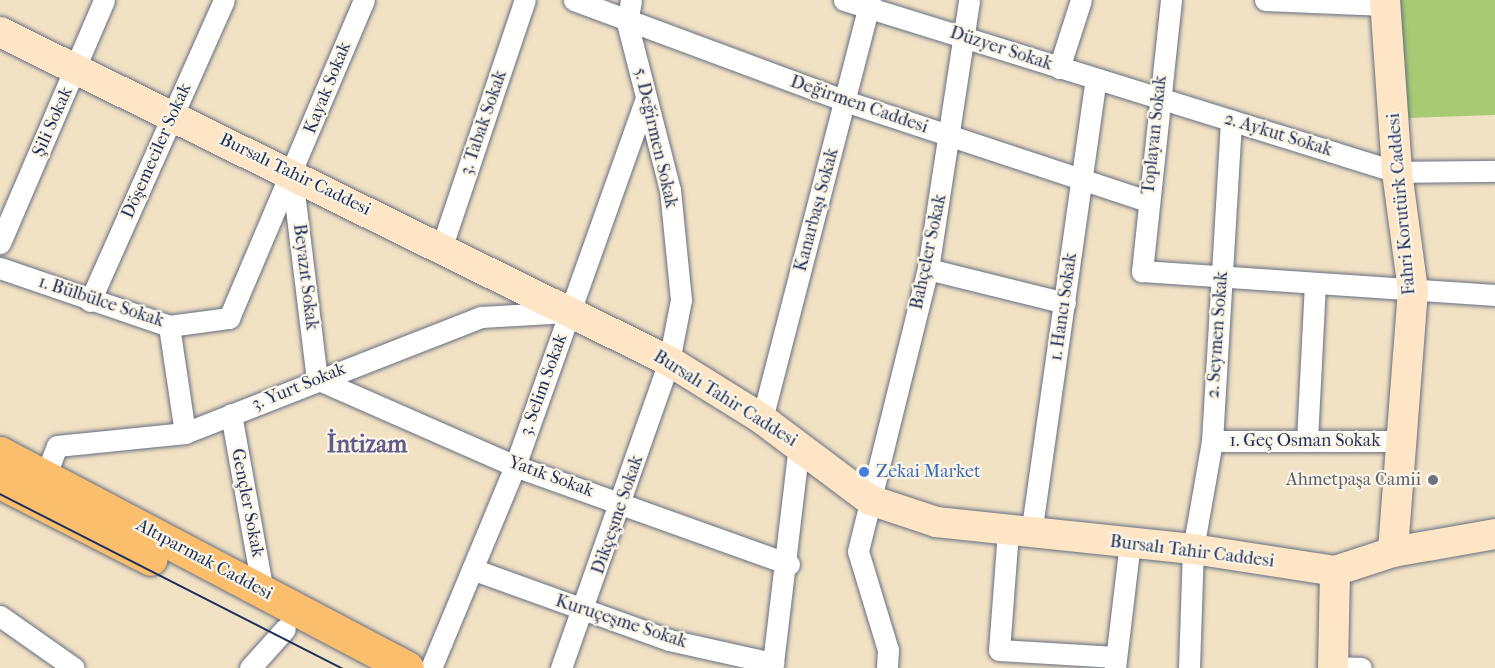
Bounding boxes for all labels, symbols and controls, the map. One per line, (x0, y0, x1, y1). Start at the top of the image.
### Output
street label: Düzyer Sokak (947, 22, 1055, 76)
street label: Kayak Sokak (300, 39, 356, 137)
street label: 5. Değirmen Sokak (628, 66, 682, 210)
street label: 3. Tabak Sokak (456, 68, 512, 178)
street label: Değirmen Caddesi (787, 71, 931, 139)
street label: Toplayan Sokak (1138, 75, 1172, 195)
street label: Döşemeciler Sokak (117, 80, 197, 222)
street label: Şili Sokak (28, 84, 78, 160)
street label: 2. Aykut Sokak (1221, 108, 1335, 162)
street label: Fahri Korutürk Caddesi (1383, 112, 1421, 296)
street label: Bursalı Tahir Caddesi (216, 129, 374, 221)
street label: Kanarbaşı Sokak (790, 146, 844, 274)
street label: Bahçeler Sokak (906, 192, 952, 312)
street label: Beyazıt Sokak (288, 223, 322, 331)
street label: 1. Hancı Sokak (1046, 252, 1082, 362)
street label: 2. Seymen Sokak (1203, 271, 1233, 399)
street label: 1. Bülbülce Sokak (36, 272, 166, 332)
street label: 3. Selim Sokak (516, 331, 572, 439)
street label: Bursalı Tahir Caddesi (649, 346, 801, 452)
street label: 3. Yurt Sokak (249, 358, 349, 416)
street label: 1. Geç Osman Sokak (1230, 430, 1380, 452)
district label: İntizam (327, 431, 407, 459)
street label: Gençler Sokak (226, 447, 268, 559)
street label: Yatık Sokak (505, 452, 597, 502)
street label: Dikçeşme Sokak (588, 453, 648, 577)
place label: Zekai Market (876, 461, 980, 483)
marker: Zekai Market (857, 465, 871, 479)
place label: Ahmetpaşa Camii (1286, 469, 1421, 491)
marker: Ahmetpaşa Camii (1426, 473, 1440, 487)
street label: Altıparmak Caddesi (132, 515, 276, 605)
street label: Bursalı Tahir Caddesi (1109, 531, 1275, 573)
street label: Kuruçeşme Sokak (553, 591, 689, 653)

